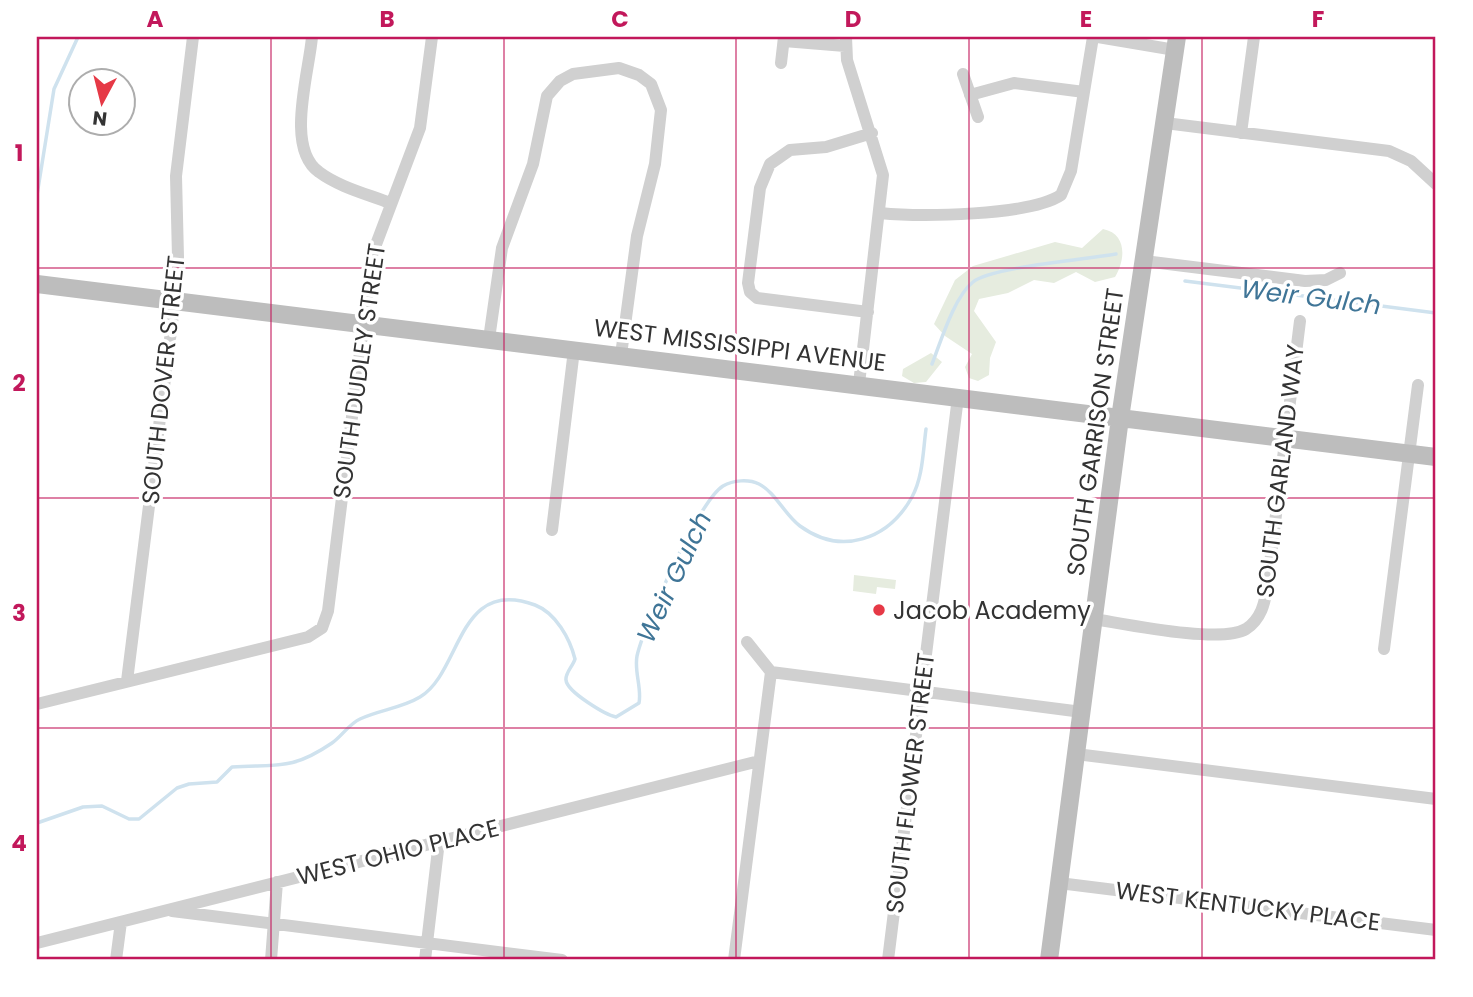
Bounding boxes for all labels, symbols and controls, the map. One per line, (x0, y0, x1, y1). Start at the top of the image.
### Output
text: A (147, 3, 164, 35)
text: B (379, 3, 395, 35)
text: C (611, 3, 629, 35)
text: D (845, 3, 861, 35)
text: E (1080, 3, 1092, 35)
text: F (1312, 3, 1324, 35)
north arrow (66, 66, 136, 136)
text: N (91, 104, 109, 133)
text: 1 (15, 137, 23, 169)
street label: SOUTH DUDLEY STREET (325, 241, 393, 501)
street label: SOUTH DOVER STREET (134, 254, 192, 506)
water label: Weir Gulch (1239, 271, 1383, 323)
street label: SOUTH GARRISON STREET (1058, 286, 1132, 578)
street label: WEST MISSISSIPPI AVENUE (592, 311, 888, 379)
street label: SOUTH GARLAND WAY (1248, 342, 1312, 600)
text: 2 (12, 367, 26, 399)
water label: Weir Gulch (628, 505, 720, 649)
place label: Jacob Academy (893, 594, 1091, 627)
text: 3 (12, 597, 26, 629)
marker: Jacob Academy (871, 602, 887, 618)
street label: SOUTH FLOWER STREET (878, 651, 942, 915)
street label: WEST OHIO PLACE (294, 811, 502, 893)
text: 4 (11, 827, 27, 859)
street label: WEST KENTUCKY PLACE (1114, 873, 1382, 939)

